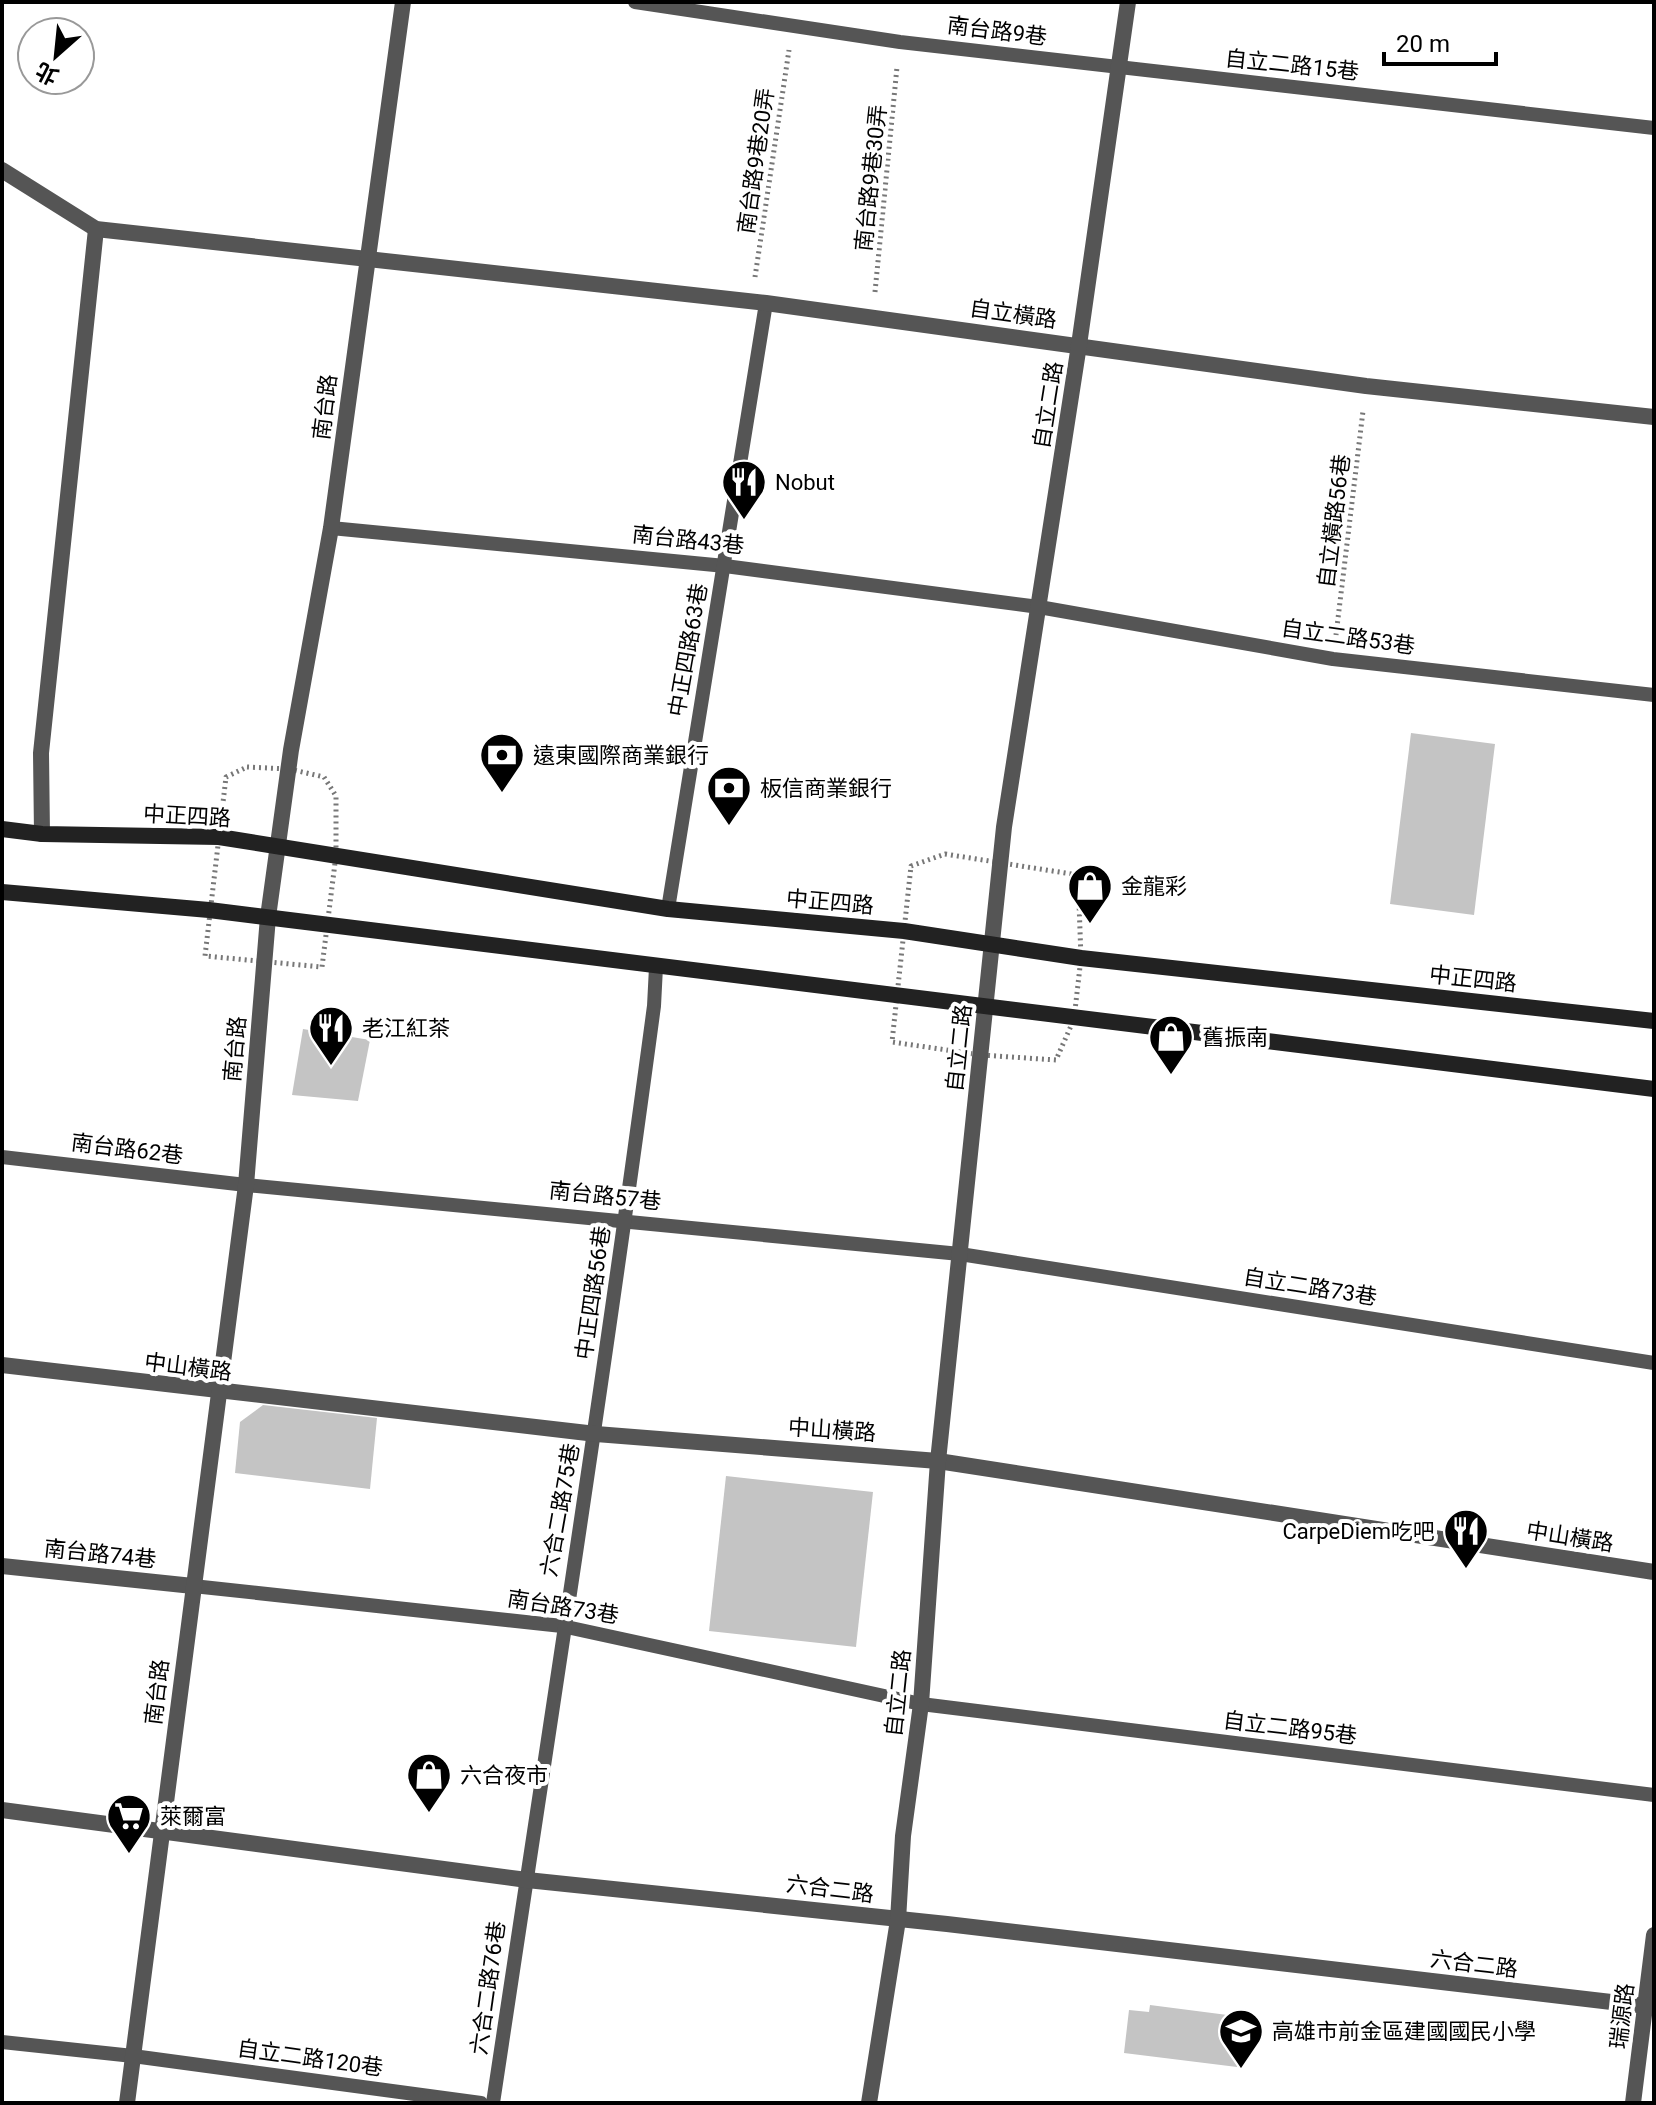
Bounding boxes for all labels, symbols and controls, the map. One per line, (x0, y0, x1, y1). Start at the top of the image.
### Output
street label: 南台路9巷 (946, 12, 1048, 50)
north arrow (16, 16, 96, 96)
scale bar (1384, 16, 1496, 66)
text: 20 m (1396, 30, 1450, 58)
street label: 自立二路15巷 (1224, 46, 1360, 84)
text: 北 (32, 57, 63, 90)
street label: 南台路9巷20弄 (733, 86, 779, 236)
street label: 南台路9巷30弄 (851, 104, 891, 252)
street label: 自立橫路 (968, 295, 1058, 333)
street label: 自立二路 (1029, 360, 1067, 450)
street label: 南台路 (309, 373, 341, 441)
street label: 自立橫路56巷 (1313, 453, 1355, 589)
restaurant icon: Nobut (720, 458, 768, 521)
place label: Nobut (775, 470, 835, 495)
street label: 南台路43巷 (631, 522, 745, 558)
street label: 中正四路63巷 (664, 581, 712, 719)
street label: 自立二路53巷 (1280, 615, 1416, 659)
bank icon: 遠東國際商業銀行 (478, 731, 526, 794)
place label: 遠東國際商業銀行 (533, 743, 709, 768)
bank icon: 板信商業銀行 (705, 764, 753, 827)
place label: 板信商業銀行 (760, 776, 892, 801)
street label: 中正四路 (142, 801, 232, 831)
shop icon: 金龍彩 (1066, 862, 1114, 925)
place label: 金龍彩 (1121, 874, 1187, 899)
street label: 中正四路 (785, 886, 875, 918)
street label: 中正四路 (1428, 962, 1518, 996)
street label: 自立二路 (942, 1003, 976, 1093)
restaurant icon: 老江紅茶 (307, 1004, 355, 1067)
shop icon: 舊振南 (1147, 1013, 1195, 1076)
street label: 南台路 (220, 1015, 250, 1083)
place label: 老江紅茶 (362, 1016, 450, 1041)
place label: 舊振南 (1202, 1025, 1268, 1050)
street label: 南台路62巷 (70, 1130, 184, 1168)
street label: 南台路57巷 (548, 1178, 662, 1214)
street label: 中正四路56巷 (571, 1225, 615, 1361)
street label: 自立二路73巷 (1242, 1264, 1378, 1310)
street label: 中山橫路 (143, 1349, 233, 1385)
street label: 中山橫路 (787, 1414, 877, 1446)
street label: 六合二路75巷 (536, 1441, 584, 1579)
restaurant icon: CarpeDiem吃吧 (1442, 1507, 1490, 1570)
street label: 中山橫路 (1525, 1518, 1615, 1556)
place label: CarpeDiem吃吧 (1282, 1519, 1435, 1544)
street label: 南台路74巷 (43, 1536, 157, 1572)
street label: 南台路73巷 (505, 1586, 621, 1628)
street label: 自立二路 (881, 1648, 915, 1738)
street label: 南台路 (141, 1658, 173, 1726)
street label: 自立二路95巷 (1222, 1707, 1358, 1749)
shop icon: 六合夜市 (405, 1751, 453, 1814)
place label: 六合夜市 (460, 1763, 548, 1788)
supermarket icon: 萊爾富 (105, 1792, 153, 1855)
place label: 萊爾富 (160, 1804, 226, 1829)
street label: 六合二路 (785, 1871, 875, 1907)
street label: 六合二路76巷 (466, 1920, 510, 2056)
street label: 六合二路 (1429, 1946, 1519, 1982)
street label: 瑞源路 (1606, 1982, 1638, 2050)
school or university icon: 高雄市前金區建國國民小學 (1217, 2007, 1265, 2070)
place label: 高雄市前金區建國國民小學 (1272, 2019, 1536, 2044)
street label: 自立二路120巷 (235, 2035, 385, 2081)

